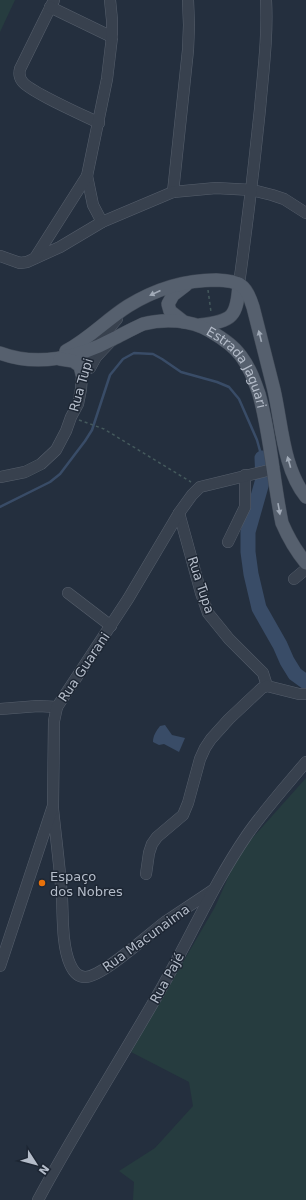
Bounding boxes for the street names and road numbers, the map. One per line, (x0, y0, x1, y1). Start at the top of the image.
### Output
street label: Estrada Jaguari (204, 323, 270, 410)
street label: Rua Tupi (66, 357, 96, 413)
street label: Rua Tupa (185, 555, 217, 615)
street label: Rua Guarani (55, 630, 113, 704)
street label: Rua Macunaima (100, 901, 192, 975)
street label: Rua Pajé (147, 950, 187, 1006)

